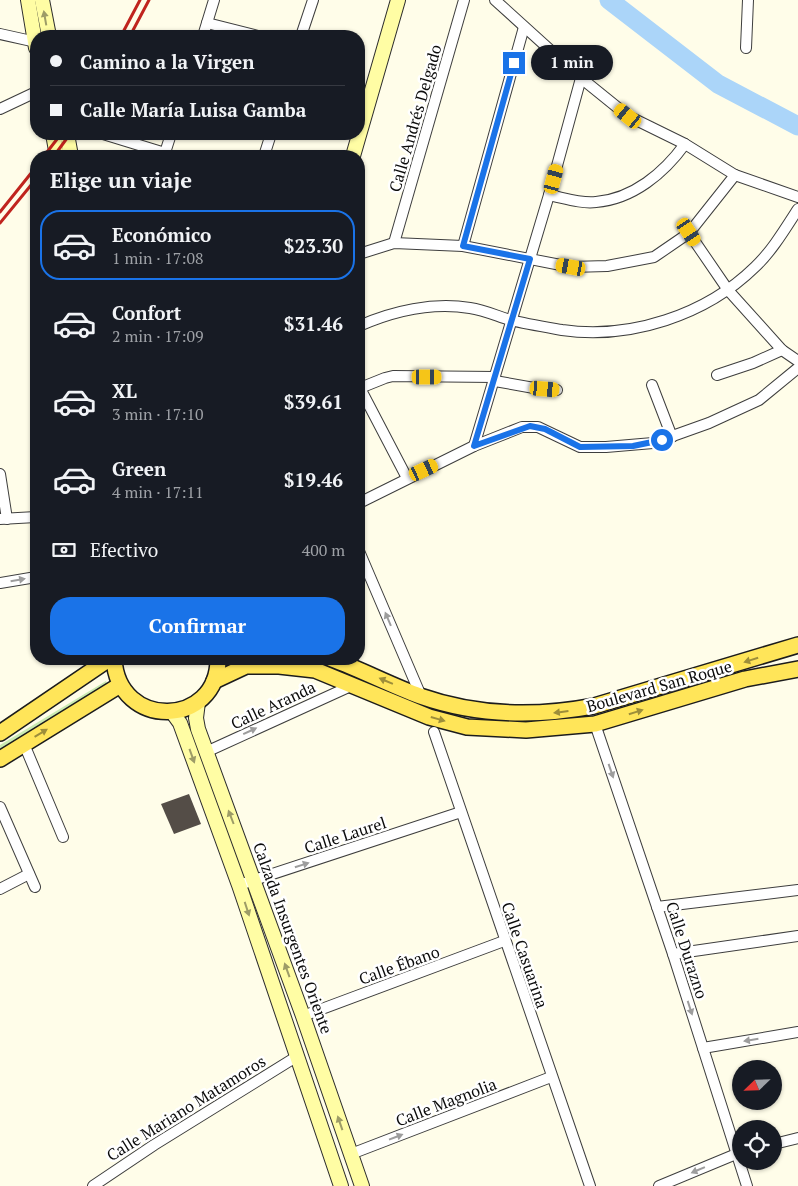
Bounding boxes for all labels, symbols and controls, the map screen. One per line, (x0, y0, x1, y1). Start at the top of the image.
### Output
one-way arrow (41, 10, 49, 26)
street label: Calle Andrés Delgado (383, 42, 447, 194)
callout: 1 min (532, 46, 614, 80)
text: Camino a la Virgen (80, 49, 255, 74)
text: 1 min (550, 51, 594, 73)
route end (503, 52, 525, 74)
text: Calle María Luisa Gamba (80, 97, 306, 122)
car (611, 101, 644, 131)
car (542, 163, 565, 195)
text: Elige un viaje (50, 165, 192, 194)
car (674, 215, 703, 249)
text: Económico (112, 222, 211, 247)
icon: car (52, 223, 97, 268)
text: $23.30 (284, 233, 343, 258)
text: 1 min · 17:08 (112, 247, 204, 269)
car (554, 257, 587, 277)
text: Confort (112, 300, 181, 325)
icon: car (52, 301, 97, 346)
text: $31.46 (284, 311, 343, 336)
text: 2 min · 17:09 (112, 325, 204, 347)
car (412, 370, 442, 385)
text: XL (112, 378, 137, 403)
icon: car (52, 379, 97, 424)
car (529, 380, 560, 398)
text: $39.61 (284, 389, 343, 414)
text: 3 min · 17:10 (112, 403, 204, 425)
route start (651, 429, 673, 451)
text: Green (112, 456, 166, 481)
icon: car (52, 457, 97, 502)
car (407, 457, 440, 483)
text: $19.46 (284, 467, 343, 492)
text: 4 min · 17:11 (112, 481, 204, 503)
icon: cash (50, 536, 78, 564)
text: Efectivo (90, 537, 158, 562)
text: 400 m (302, 539, 345, 561)
one-way arrow (10, 576, 26, 584)
button: Confirmar (50, 597, 345, 655)
one-way arrow (384, 612, 392, 626)
street label: Boulevard San Roque (584, 655, 734, 717)
one-way arrow (744, 656, 759, 664)
street label: Calle Aranda (227, 676, 319, 734)
one-way arrow (379, 676, 393, 684)
one-way arrow (629, 707, 644, 715)
one-way arrow (553, 708, 569, 716)
one-way arrow (430, 715, 445, 723)
one-way arrow (243, 727, 257, 735)
one-way arrow (35, 729, 48, 738)
one-way arrow (189, 749, 196, 764)
one-way arrow (608, 763, 615, 778)
one-way arrow (227, 810, 234, 825)
street label: Calle Laurel (301, 811, 389, 859)
street label: Calzada Insurgentes Oriente (248, 839, 338, 1037)
one-way arrow (295, 860, 310, 868)
street label: Calle Casuarina (497, 899, 553, 1011)
street label: Calle Durazno (661, 899, 713, 1001)
one-way arrow (244, 902, 251, 917)
street label: Calle Ébano (356, 940, 443, 990)
one-way arrow (283, 962, 291, 977)
one-way arrow (687, 1000, 695, 1015)
one-way arrow (742, 1036, 758, 1044)
street label: Calle Mariano Matamoros (102, 1050, 270, 1166)
north arrow (732, 1060, 782, 1110)
map controls (732, 1060, 782, 1170)
street label: Calle Magnolia (392, 1073, 500, 1131)
one-way arrow (336, 1116, 343, 1131)
button: locate (732, 1120, 782, 1170)
one-way arrow (389, 1133, 404, 1140)
one-way arrow (691, 1166, 705, 1174)

